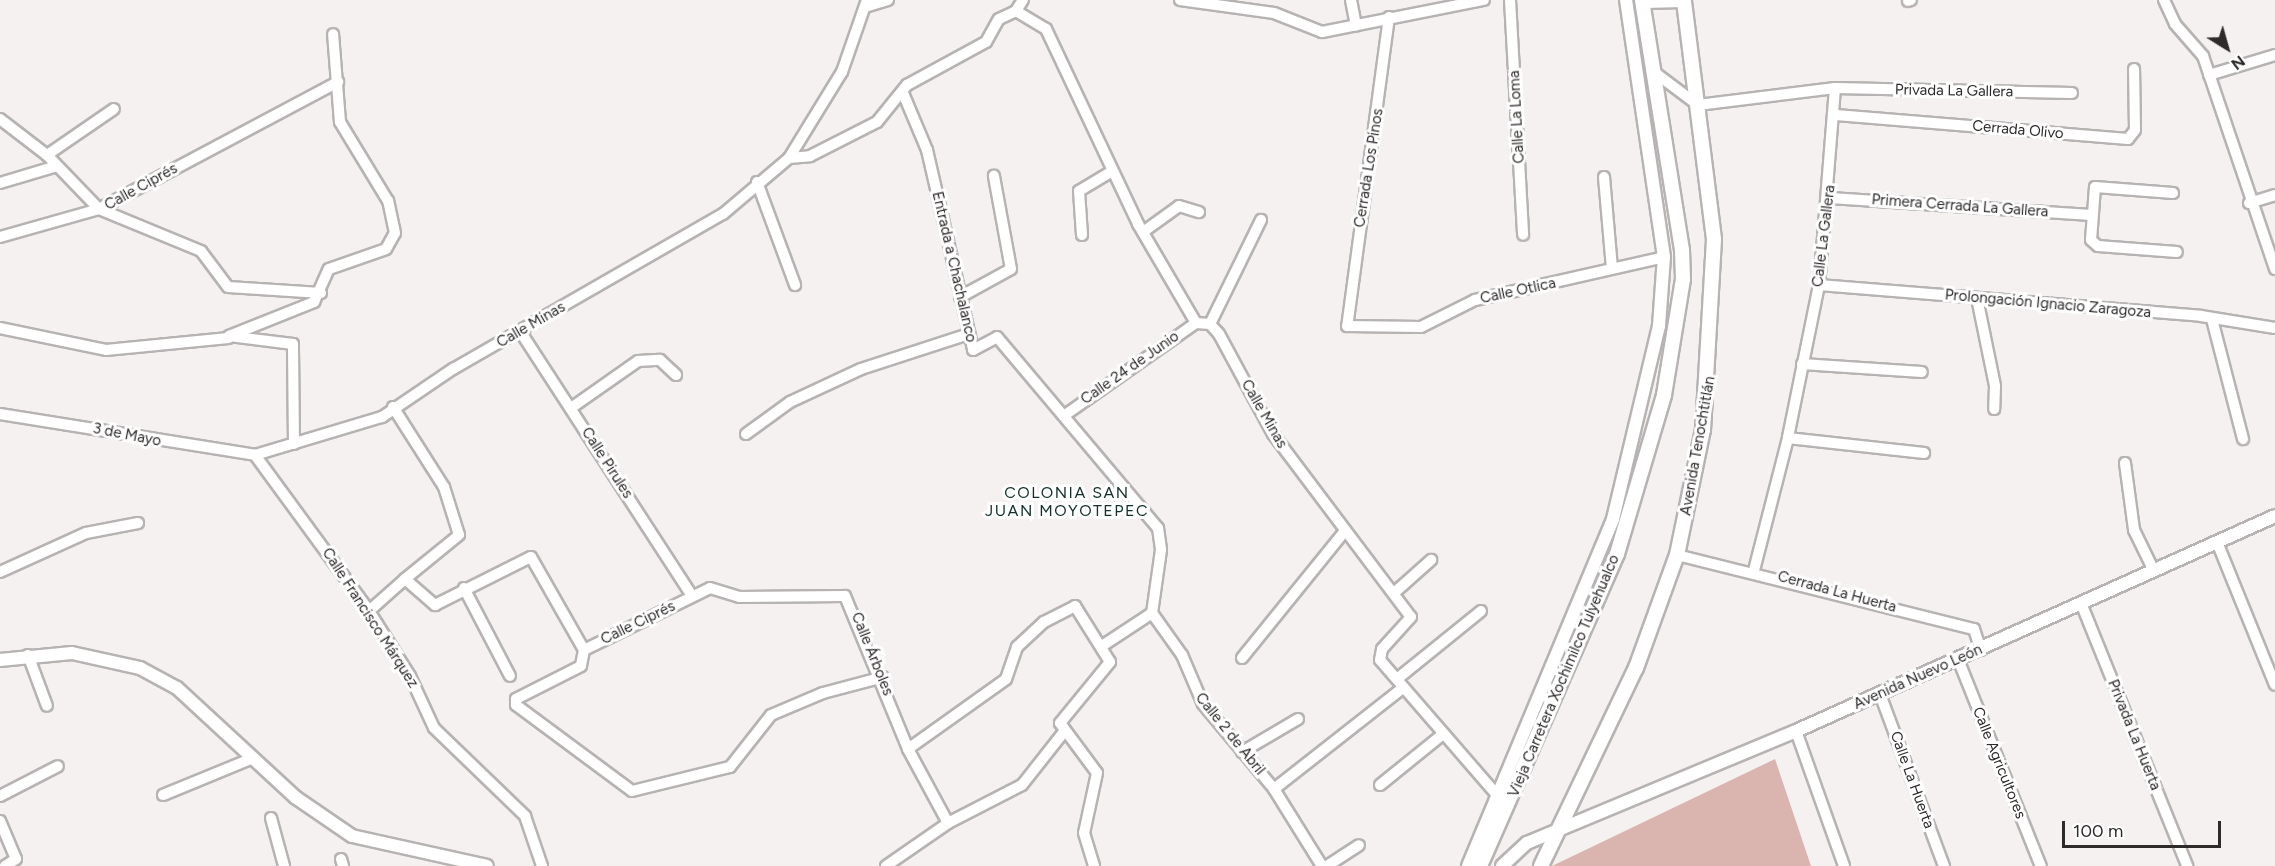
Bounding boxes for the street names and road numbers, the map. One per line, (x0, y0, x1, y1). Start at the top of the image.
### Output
street label: Calle La Loma (1506, 70, 1528, 164)
street label: Privada La Gallera (1895, 81, 2013, 101)
street label: Cerrada Los Pinos (1351, 107, 1387, 229)
street label: Cerrada Olivo (1972, 117, 2064, 143)
street label: Calle Ciprés (101, 160, 181, 214)
street label: Calle La Gallera (1809, 184, 1839, 288)
street label: Entrada a Chachalanco (928, 190, 980, 344)
street label: Primera Cerrada La Gallera (1871, 191, 2049, 221)
street label: Calle Otlica (1479, 274, 1557, 308)
street label: Prolongación Ignacio Zaragoza (1944, 286, 2152, 322)
street label: Calle Minas (494, 298, 568, 352)
street label: Calle 24 de Junio (1077, 327, 1183, 409)
street label: Avenida Tenochtitlán (1677, 375, 1719, 517)
street label: Calle Minas (1237, 377, 1291, 451)
street label: 3 de Mayo (91, 420, 163, 450)
street label: Calle Pirules (577, 424, 637, 502)
street label: Calle Francisco Márquez (318, 545, 422, 691)
street label: Vieja Carretera Xochimilco Tulyehualco (1505, 552, 1623, 800)
street label: Cerrada La Huerta (1776, 567, 1898, 617)
street label: Calle Ciprés (598, 597, 678, 649)
street label: Calle Árboles (847, 610, 897, 698)
street label: Avenida Nuevo León (1851, 641, 1985, 713)
street label: Privada La Huerta (2104, 677, 2164, 793)
street label: Calle 2 de Abril (1191, 689, 1269, 779)
street label: Calle Agricultores (1968, 705, 2030, 821)
street label: Calle La Huerta (1886, 729, 1938, 831)

